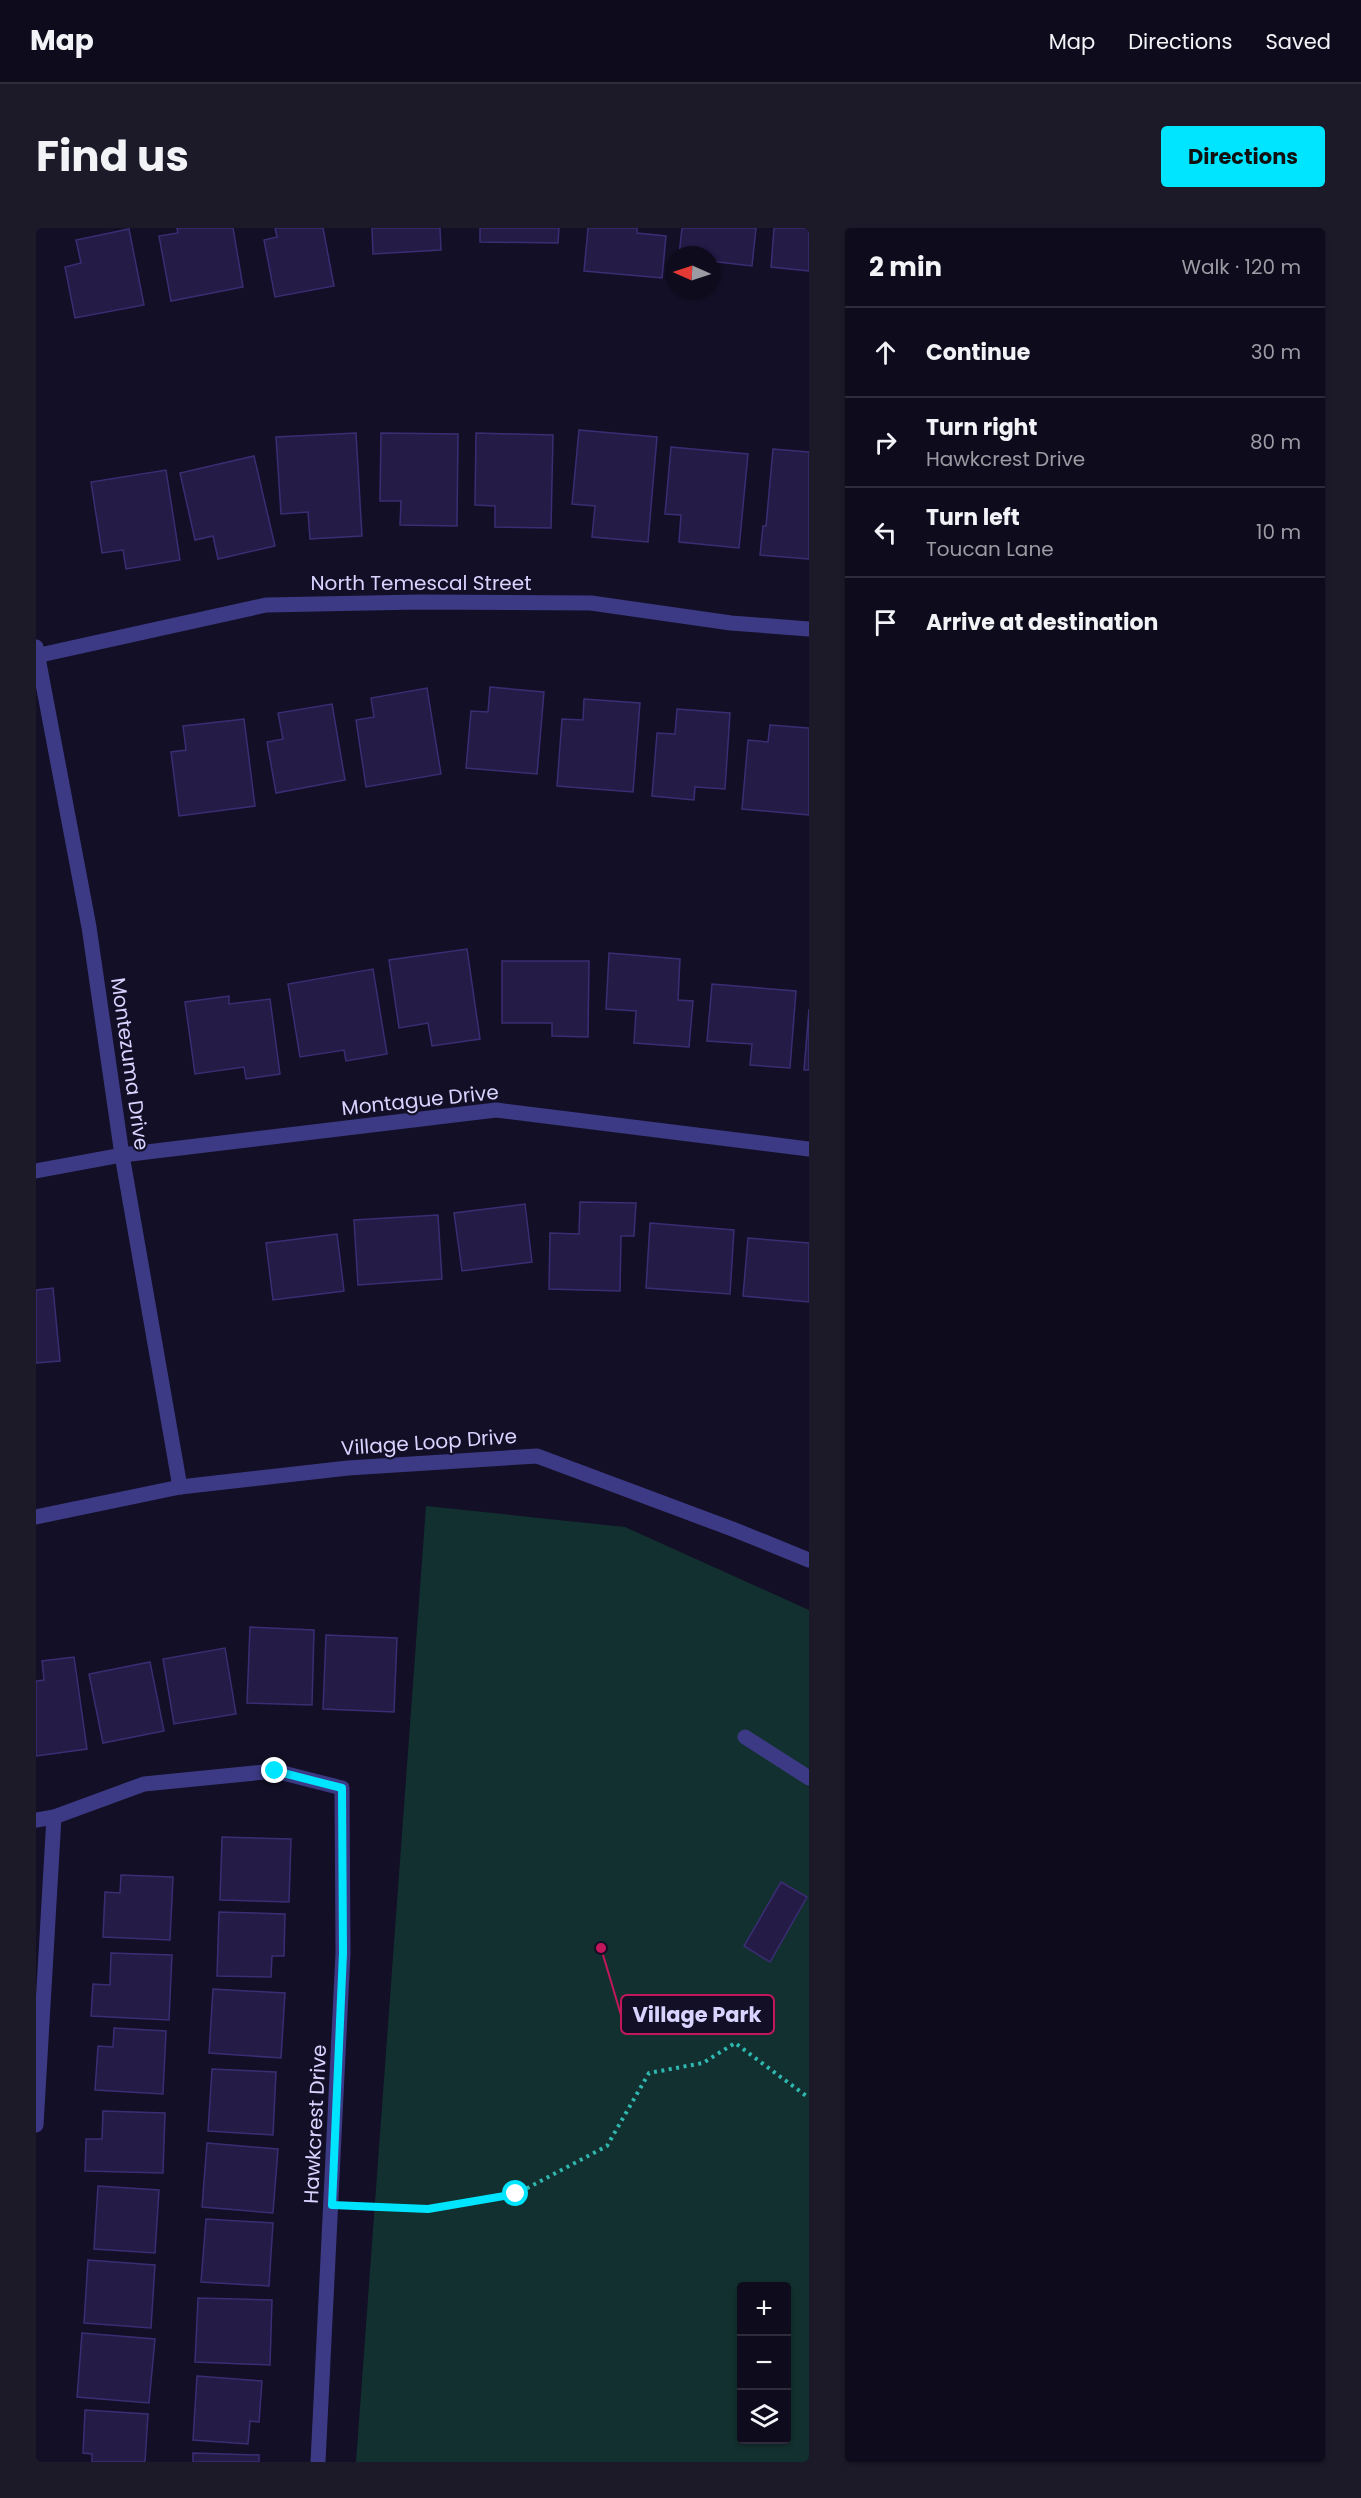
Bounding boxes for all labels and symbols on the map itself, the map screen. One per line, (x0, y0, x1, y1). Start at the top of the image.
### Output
north arrow (665, 246, 719, 300)
street label: North Temescal Street (311, 569, 531, 597)
street label: Montezuma Drive (104, 976, 156, 1152)
street label: Montague Drive (340, 1078, 500, 1122)
street label: Village Loop Drive (340, 1422, 518, 1462)
route end (261, 1757, 287, 1783)
callout: Village Park (621, 1995, 774, 2034)
text: Village Park (632, 2000, 762, 2029)
street label: Hawkcrest Drive (297, 2044, 333, 2204)
route start (502, 2180, 528, 2206)

